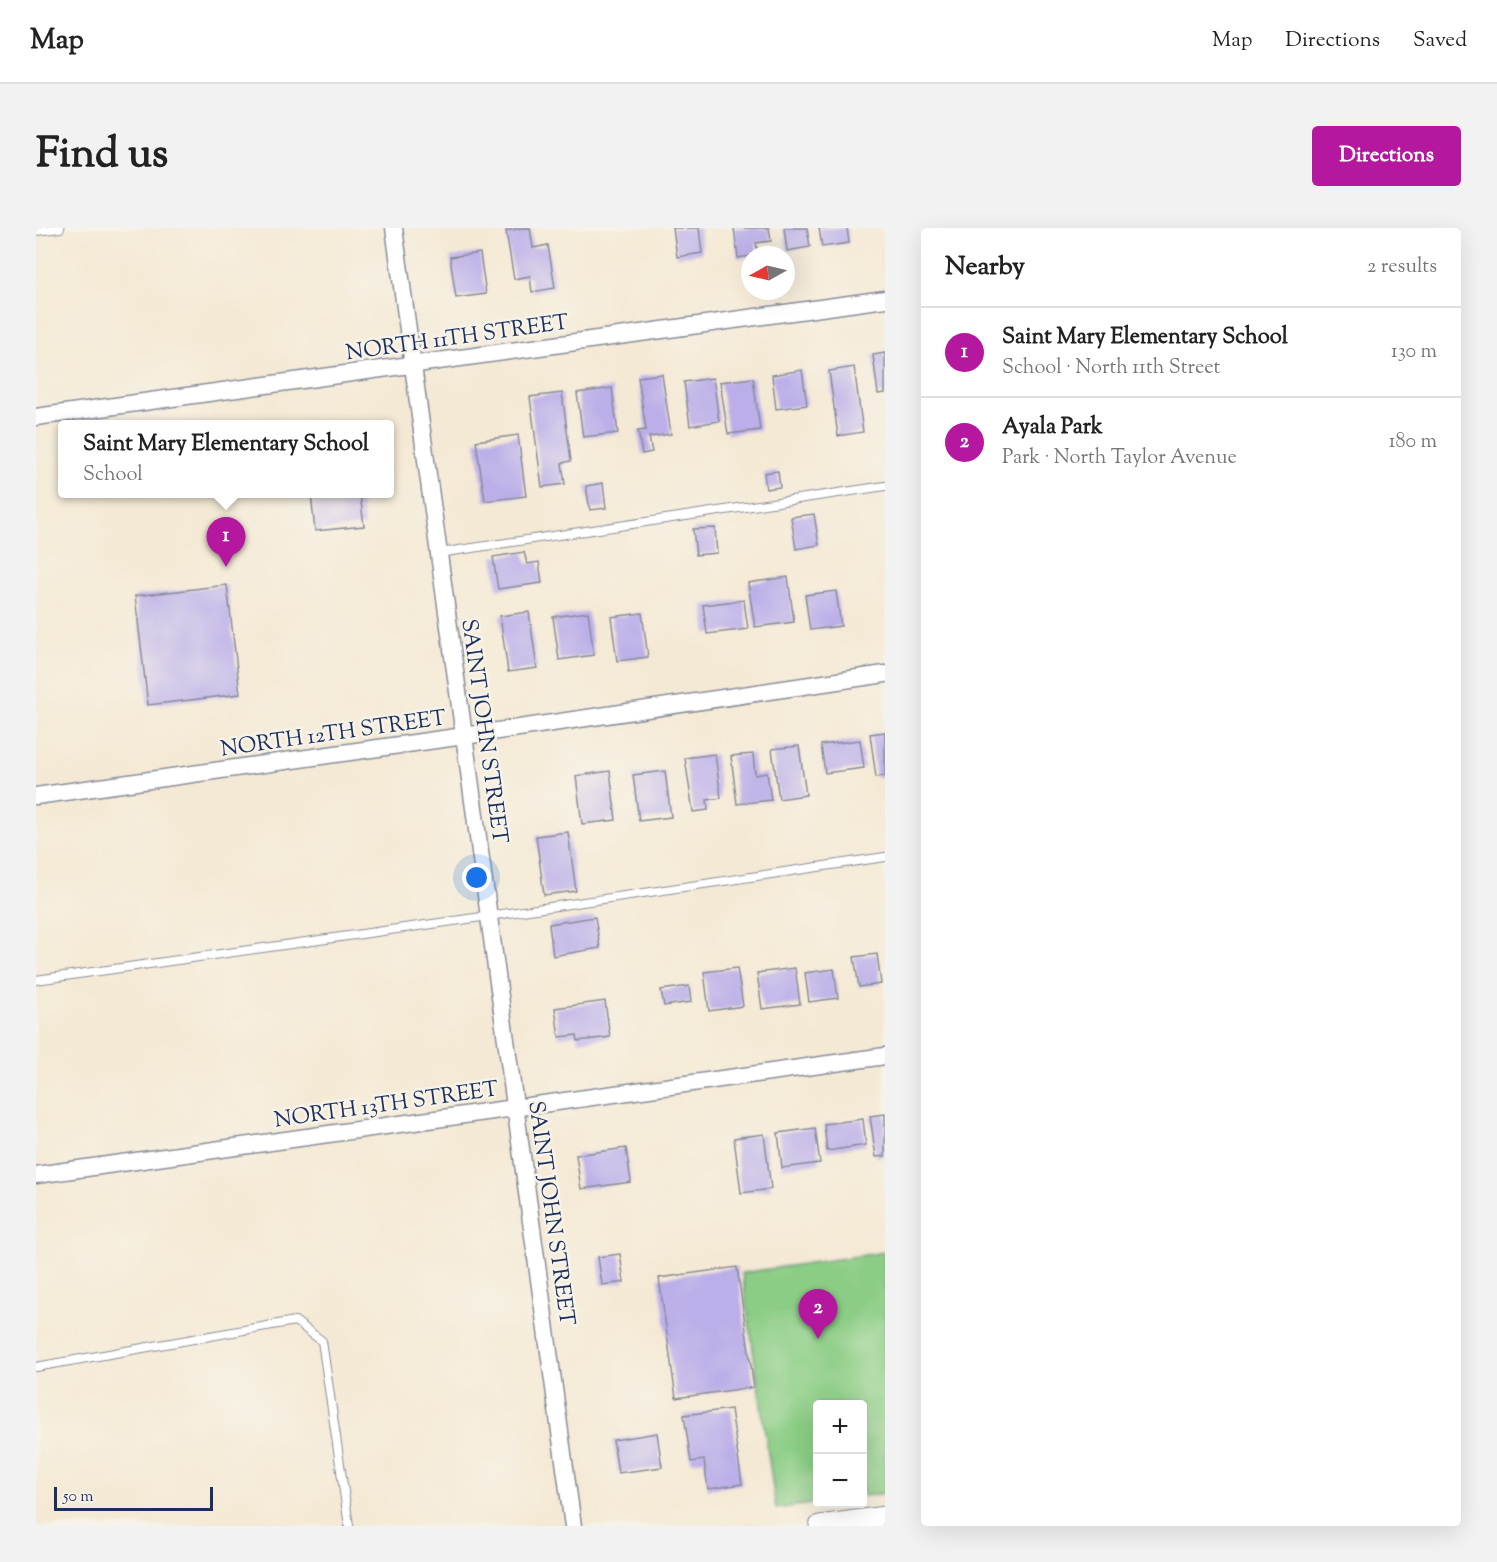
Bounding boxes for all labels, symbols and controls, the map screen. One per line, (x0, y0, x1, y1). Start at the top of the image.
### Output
text: Map (30, 21, 84, 61)
text: Map (1212, 26, 1252, 56)
text: Directions (1285, 26, 1380, 56)
text: Saved (1413, 26, 1467, 56)
text: Find us (36, 126, 168, 186)
button: Directions (1312, 126, 1461, 186)
north arrow (741, 246, 795, 300)
text: Nearby (945, 249, 1025, 286)
text: 2 results (1367, 253, 1437, 282)
street label: NORTH 11TH STREET (344, 307, 571, 370)
text: Saint Mary Elementary School (1002, 322, 1288, 354)
text: 1 (961, 338, 968, 367)
text: 130 m (1391, 338, 1437, 367)
text: School · North 11th Street (1002, 354, 1220, 383)
text: Ayala Park (1002, 412, 1103, 444)
popup (58, 420, 394, 498)
text: 2 (960, 428, 969, 457)
text: 180 m (1389, 428, 1437, 457)
text: Saint Mary Elementary School (83, 429, 369, 461)
text: Park · North Taylor Avenue (1002, 444, 1237, 473)
text: School (83, 461, 143, 490)
pin: 1 (206, 518, 246, 567)
street label: SAINT JOHN STREET (451, 617, 515, 846)
street label: NORTH 12TH STREET (219, 703, 449, 767)
your location (462, 863, 491, 892)
street label: NORTH 13TH STREET (272, 1074, 501, 1138)
street label: SAINT JOHN STREET (518, 1099, 582, 1328)
pin: 2 (798, 1290, 838, 1339)
map controls (813, 1400, 867, 1508)
button: + (813, 1400, 867, 1454)
button: − (813, 1454, 867, 1508)
scale bar (54, 1484, 213, 1512)
text: 50 m (63, 1486, 94, 1509)

